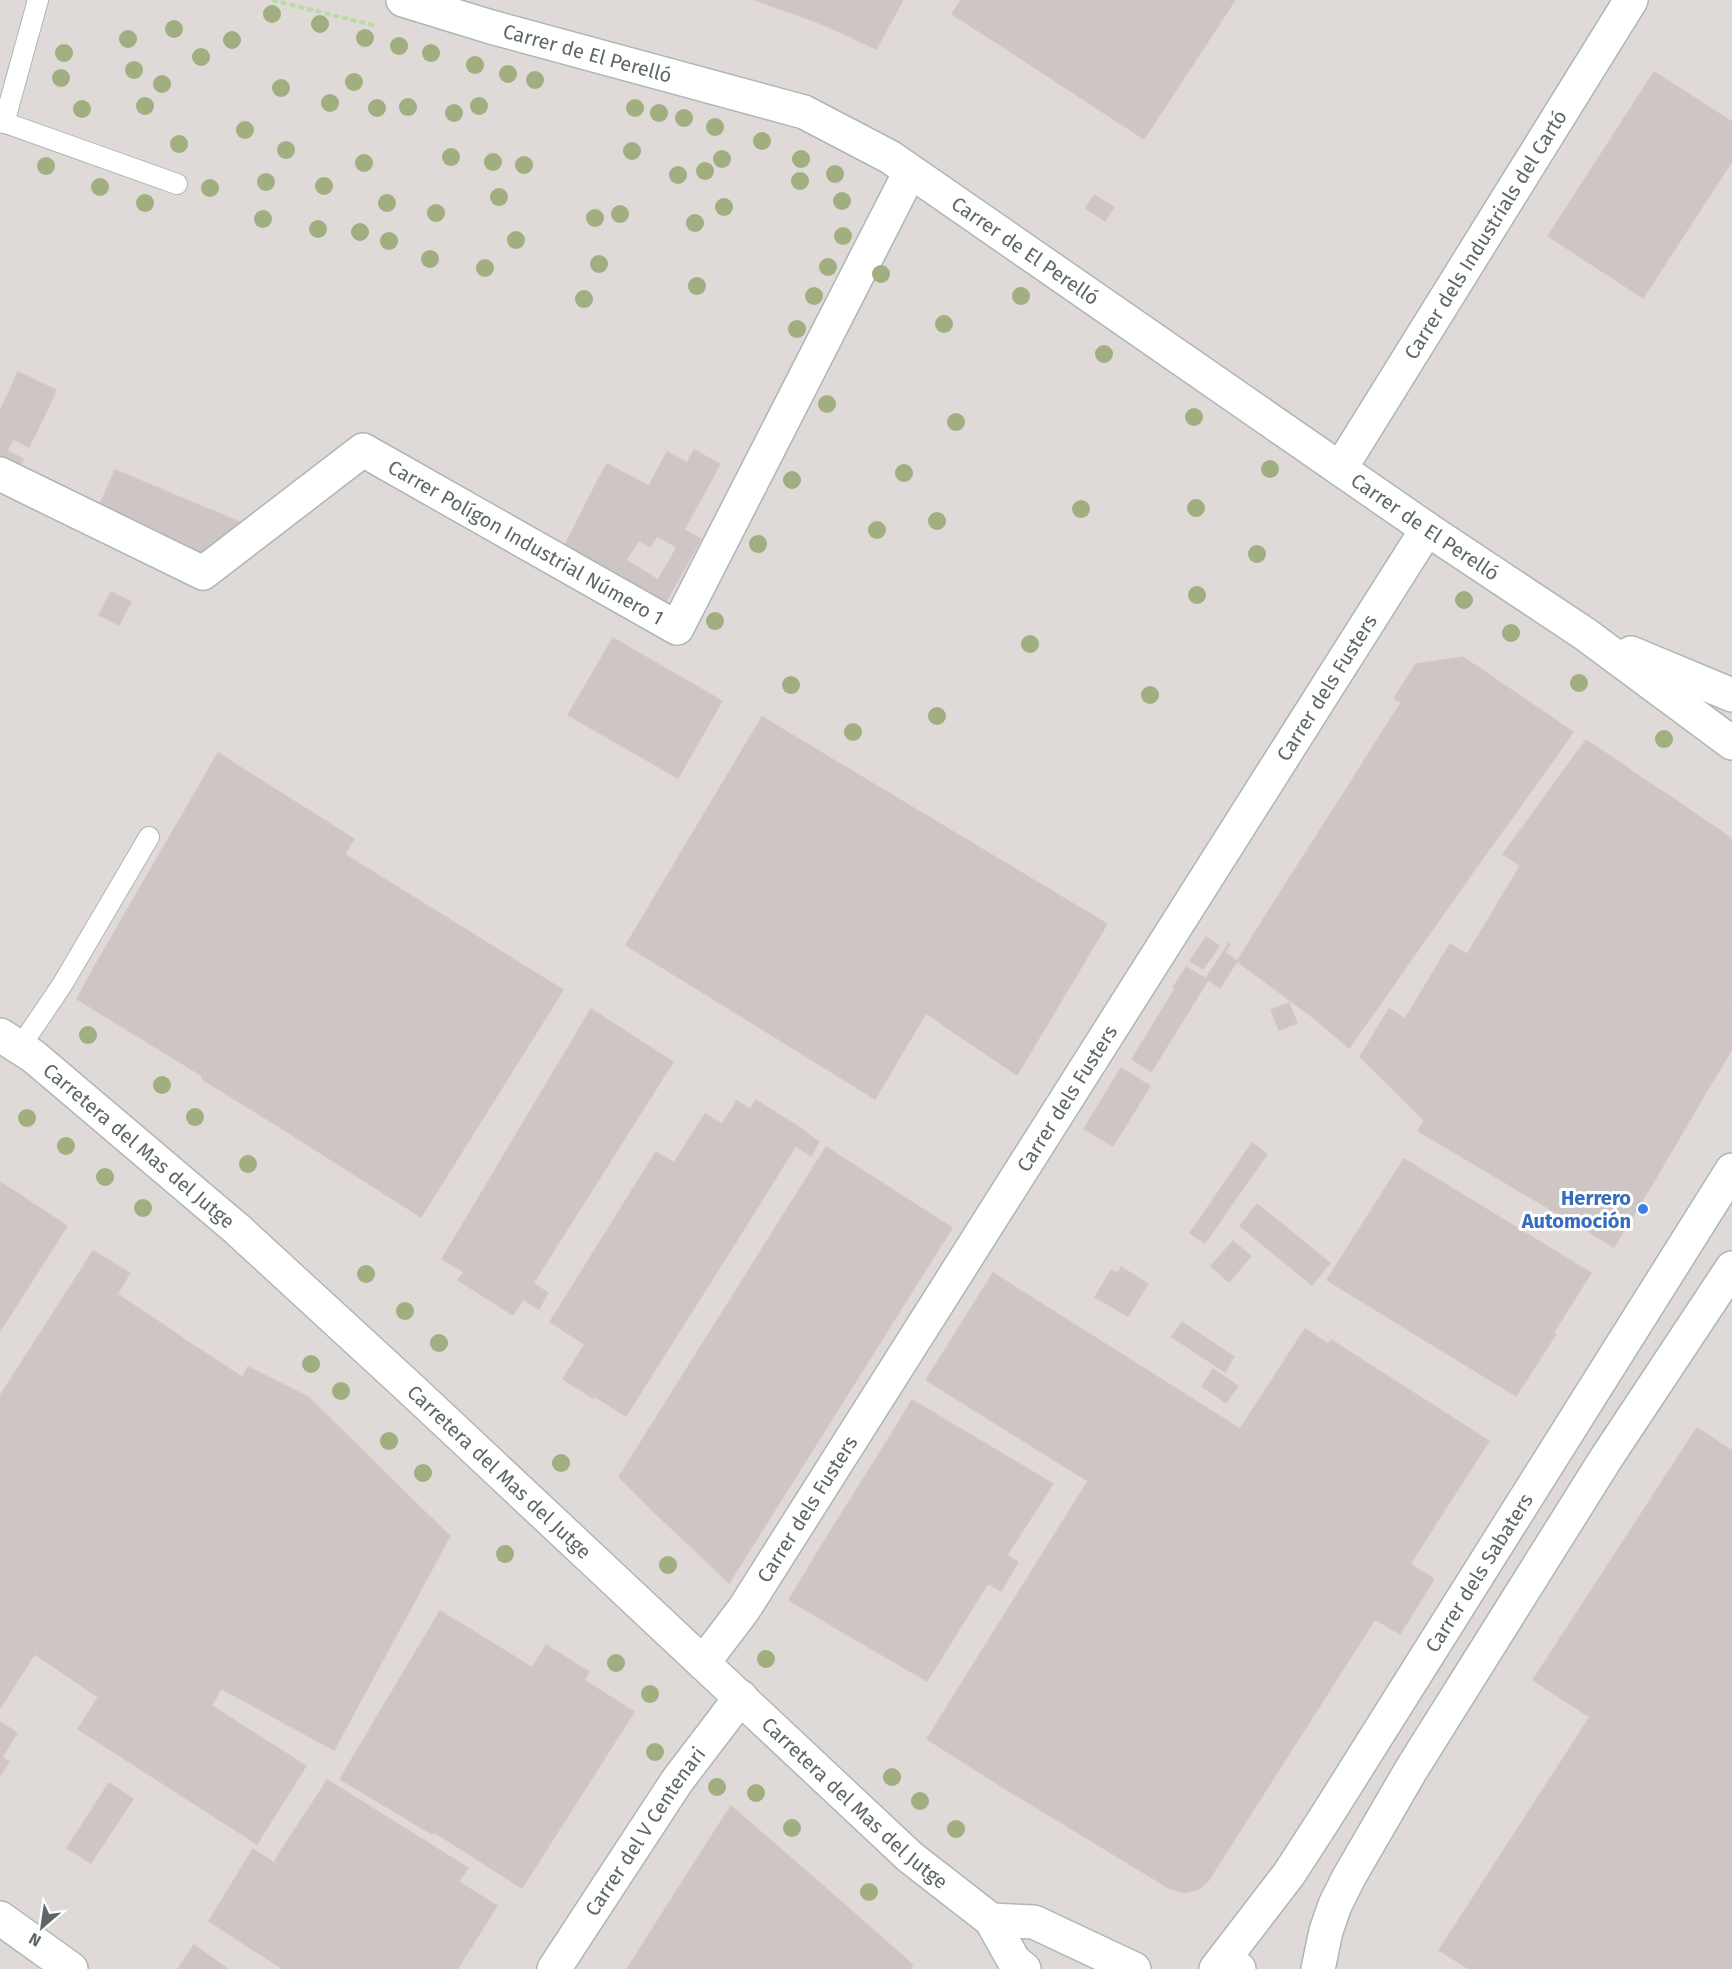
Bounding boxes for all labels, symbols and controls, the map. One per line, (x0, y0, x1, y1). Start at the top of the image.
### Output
street label: Carrer de El Perelló (500, 19, 675, 88)
street label: Carrer dels Industrials del Cartó (1399, 105, 1572, 364)
street label: Carrer de El Perelló (947, 191, 1104, 310)
street label: Carrer Polígon Industrial Número 1 (384, 455, 668, 630)
street label: Carrer de El Perelló (1346, 468, 1504, 586)
street label: Carrer dels Fusters (1271, 610, 1382, 765)
street label: Carrer dels Fusters (1012, 1021, 1122, 1176)
street label: Carretera del Mas del Jutge (38, 1058, 240, 1234)
place label: Herrero Automoción (1521, 1186, 1631, 1233)
marker: Herrero Automoción (1636, 1202, 1650, 1216)
street label: Carretera del Mas del Jutge (402, 1380, 596, 1564)
street label: Carrer dels Fusters (752, 1431, 862, 1587)
street label: Carrer dels Sabaters (1420, 1489, 1538, 1657)
street label: Carretera del Mas del Jutge (757, 1712, 953, 1894)
street label: Carrer del V Centenari (580, 1742, 711, 1921)
north arrow (12, 1897, 72, 1957)
text: N (26, 1929, 44, 1951)

